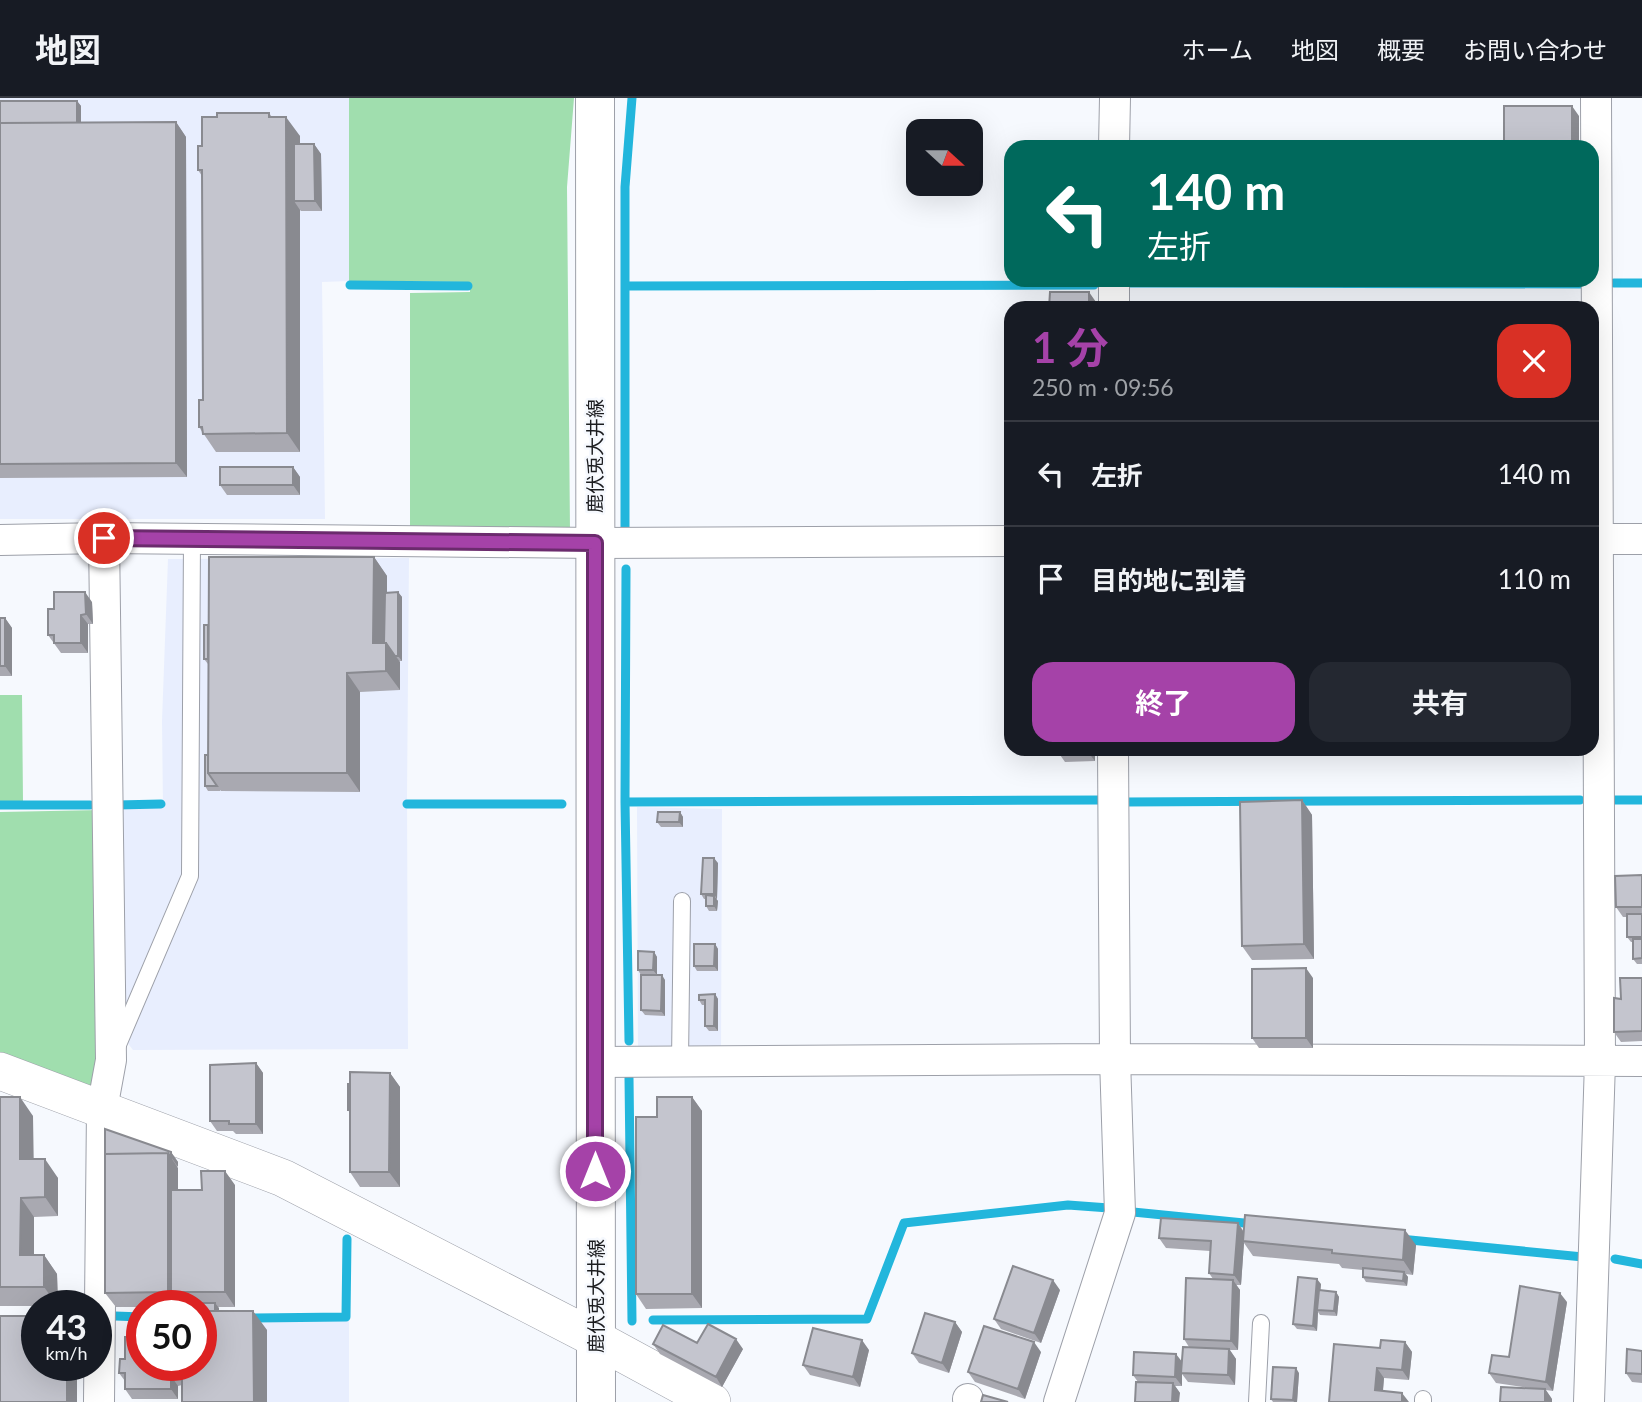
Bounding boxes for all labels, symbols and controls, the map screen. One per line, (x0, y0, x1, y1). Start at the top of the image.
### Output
text: 地図 (35, 29, 101, 69)
text: ホーム (1182, 35, 1253, 64)
text: 地図 (1291, 35, 1339, 64)
text: 概要 (1377, 35, 1425, 64)
text: お問い合わせ (1463, 35, 1607, 64)
north arrow (906, 119, 984, 196)
map controls (906, 119, 983, 196)
text: 140 m (1147, 162, 1285, 220)
icon: left (1032, 168, 1123, 259)
text: 左折 (1147, 226, 1211, 265)
text: 1 分 (1032, 322, 1109, 372)
button: close (1497, 324, 1571, 398)
text: 250 m · 09:56 (1032, 373, 1174, 401)
street label: 鹿伏兎大井線 (583, 399, 606, 513)
icon: left (1032, 455, 1070, 493)
text: 140 m (1498, 458, 1571, 490)
text: 左折 (1091, 459, 1143, 491)
pin (74, 508, 134, 568)
icon: arrive (85, 519, 123, 557)
icon: arrive (1032, 560, 1070, 598)
text: 110 m (1498, 563, 1571, 595)
text: 目的地に到着 (1091, 564, 1247, 596)
button: 終了 (1032, 662, 1295, 742)
button: 共有 (1309, 662, 1571, 742)
position arrow (558, 1134, 632, 1208)
street label: 鹿伏兎大井線 (584, 1239, 607, 1353)
speed limit sign: 50 (126, 1290, 217, 1381)
text: 43 (46, 1305, 87, 1347)
text: km/h (45, 1342, 88, 1364)

